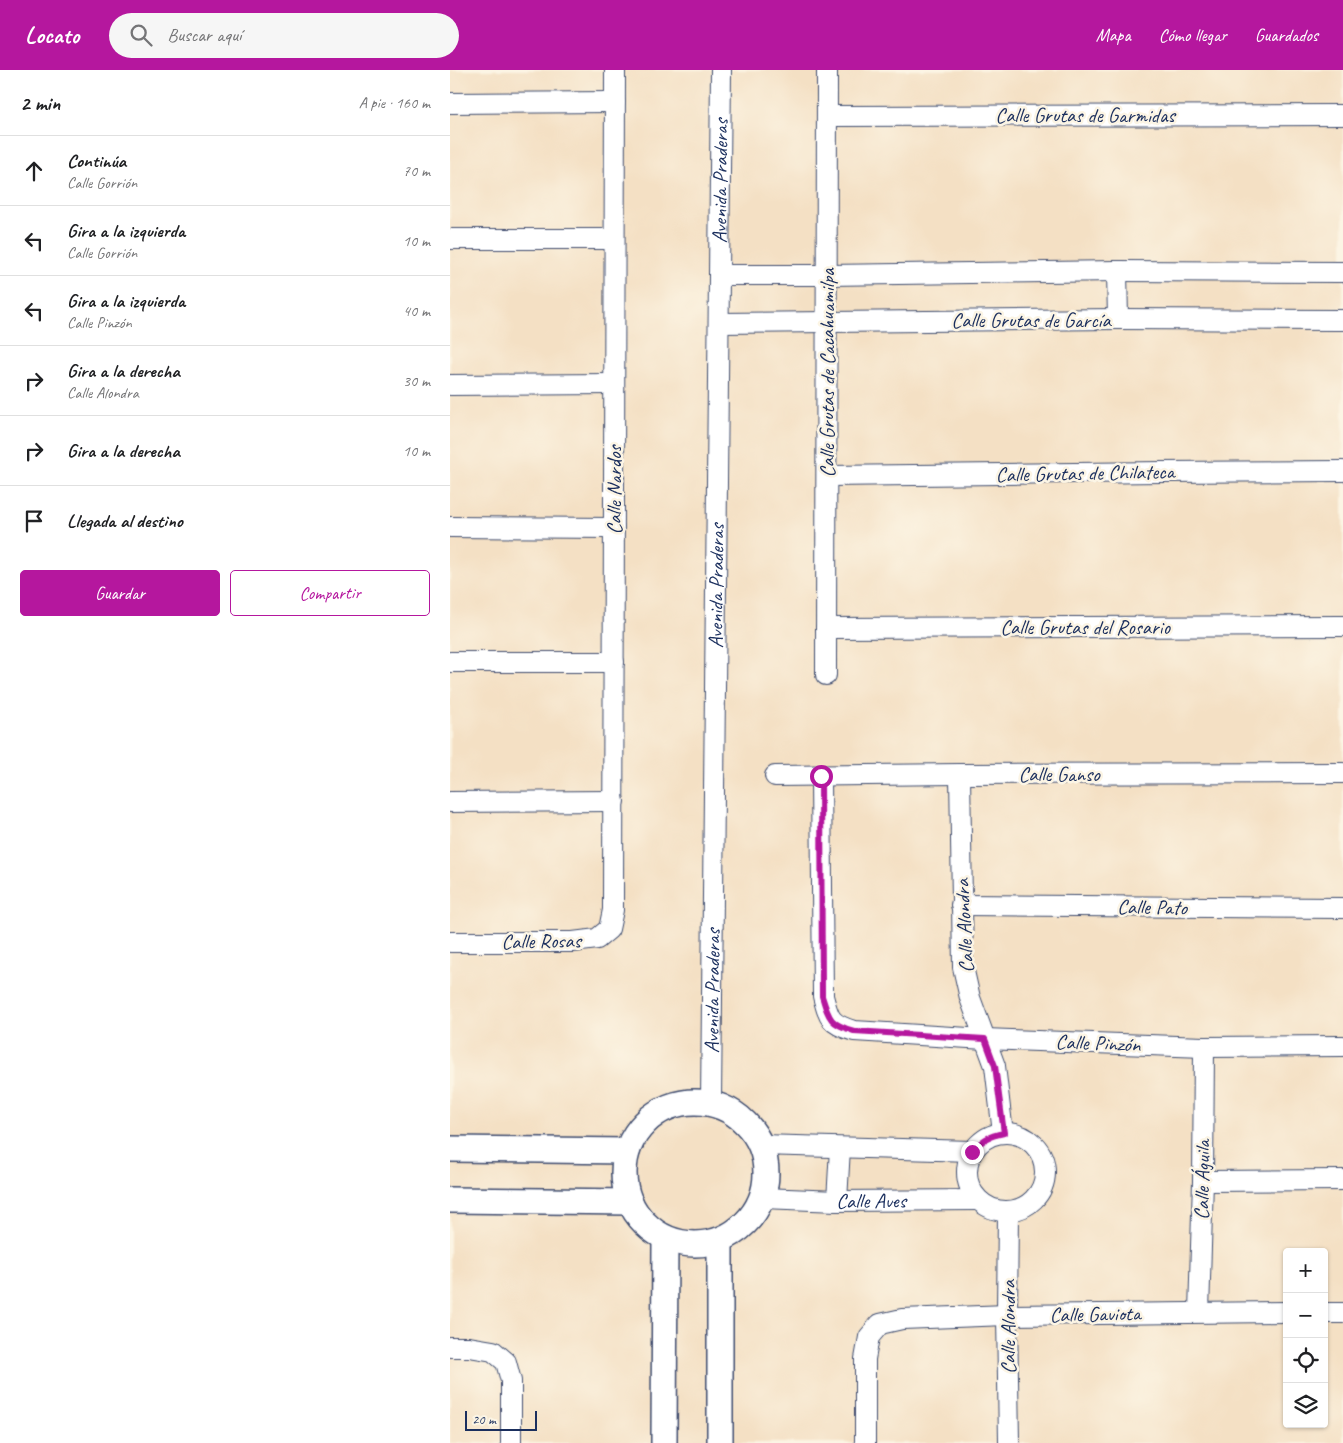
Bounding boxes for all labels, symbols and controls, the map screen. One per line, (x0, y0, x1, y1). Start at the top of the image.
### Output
search box (109, 13, 459, 58)
text: Locato (25, 20, 79, 50)
icon: search (127, 21, 155, 49)
text: Buscar aquí (167, 23, 242, 47)
text: Mapa (1096, 24, 1131, 46)
text: Cómo llegar (1159, 24, 1227, 46)
text: Guardados (1255, 24, 1318, 46)
text: 2 min (20, 90, 60, 116)
text: A pie · 160 m (359, 93, 430, 113)
street label: Calle Grutas de Garmidas (995, 102, 1177, 128)
street label: Avenida Praderas (706, 117, 734, 243)
text: Continúa (67, 149, 126, 173)
icon: ahead (20, 157, 48, 185)
text: 70 m (403, 161, 430, 181)
text: Calle Gorrión (67, 173, 137, 193)
text: Gira a la izquierda (67, 219, 185, 243)
icon: left (20, 227, 48, 255)
text: 10 m (403, 231, 430, 251)
text: Calle Gorrión (67, 243, 137, 263)
street label: Calle Grutas de Cacahuamilpa (814, 267, 840, 478)
text: Gira a la izquierda (67, 289, 185, 313)
icon: left (20, 297, 48, 325)
text: 40 m (403, 301, 430, 321)
street label: Calle Grutas de García (951, 307, 1112, 333)
text: Calle Pinzón (67, 313, 132, 333)
text: Gira a la derecha (67, 359, 180, 383)
icon: right (20, 367, 48, 395)
text: 30 m (403, 371, 430, 391)
text: Calle Alondra (67, 383, 139, 403)
icon: right (20, 437, 48, 465)
text: Gira a la derecha (67, 439, 180, 463)
text: 10 m (403, 441, 430, 461)
street label: Calle Nardos (601, 444, 627, 534)
street label: Calle Grutas de Chilateca (996, 458, 1177, 488)
icon: arrive (20, 507, 48, 535)
text: Llegada al destino (67, 509, 183, 533)
street label: Avenida Praderas (702, 522, 730, 648)
button: Guardar (20, 570, 220, 616)
button: Compartir (230, 570, 430, 616)
street label: Calle Grutas del Rosario (1000, 614, 1171, 640)
street label: Calle Ganso (1018, 761, 1101, 787)
route start (810, 765, 833, 788)
street label: Calle Alondra (948, 877, 979, 974)
street label: Calle Pato (1117, 893, 1189, 921)
street label: Calle Rosas (501, 927, 583, 955)
street label: Avenida Praderas (698, 927, 726, 1053)
street label: Calle Pinzón (1055, 1029, 1141, 1057)
street label: Calle Águila (1188, 1137, 1216, 1220)
route end (961, 1141, 984, 1164)
street label: Calle Aves (836, 1187, 908, 1214)
map controls (1283, 1248, 1328, 1428)
button: + (1283, 1248, 1328, 1293)
street label: Calle Alondra (995, 1278, 1021, 1374)
button: − (1283, 1293, 1328, 1338)
street label: Calle Gaviota (1049, 1300, 1143, 1328)
button: locate (1283, 1338, 1328, 1383)
button: layers (1283, 1383, 1328, 1428)
scale bar (465, 1408, 538, 1431)
text: 20 m (472, 1411, 496, 1428)

